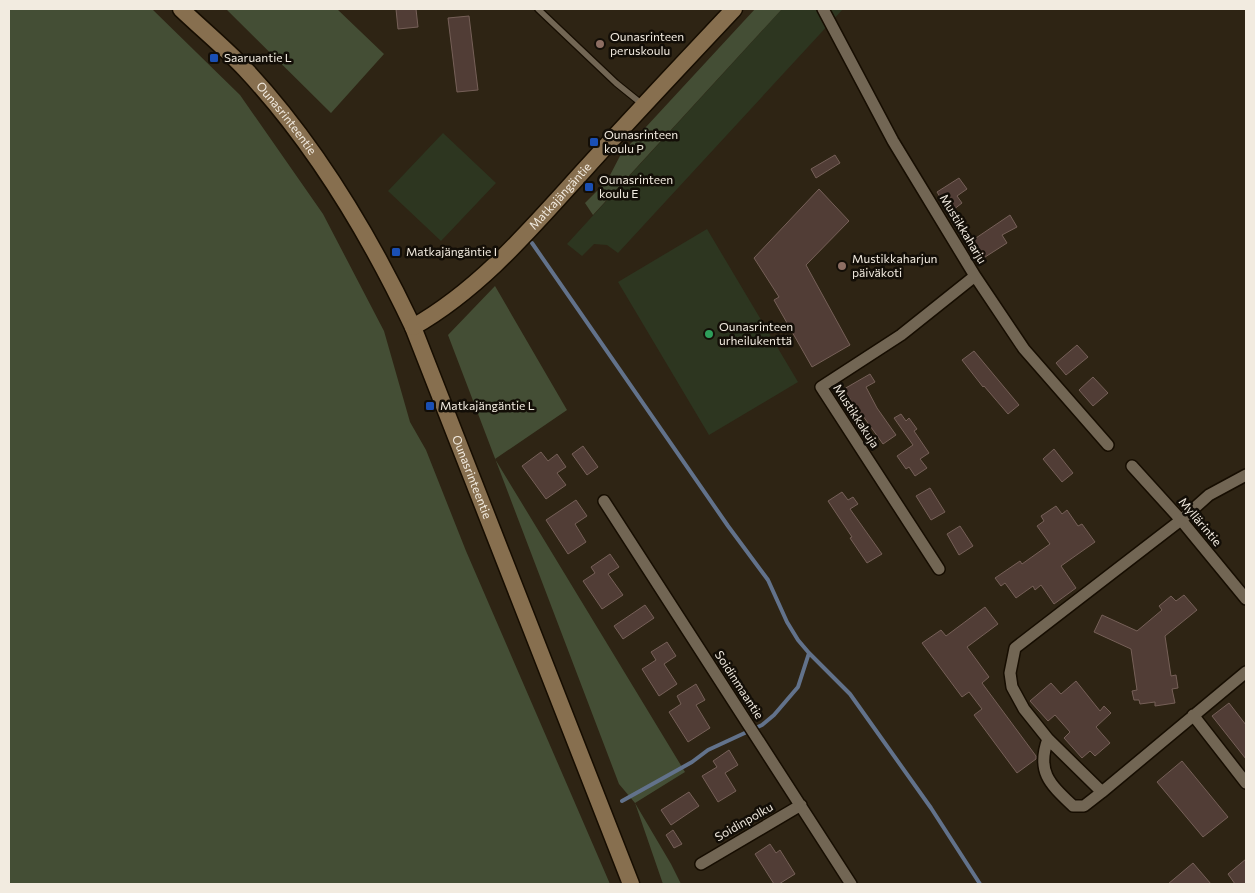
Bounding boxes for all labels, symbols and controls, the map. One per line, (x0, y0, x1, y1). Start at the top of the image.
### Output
place label: Ounasrinteen peruskoulu (610, 29, 684, 57)
marker: Ounasrinteen peruskoulu (594, 38, 606, 50)
place label: Saaruantie L (224, 50, 292, 64)
marker: Saaruantie L (208, 52, 220, 64)
street label: Ounasrinteentie (254, 78, 320, 157)
place label: Ounasrinteen koulu P (604, 127, 678, 155)
marker: Ounasrinteen koulu P (588, 136, 600, 148)
street label: Matkajängäntie (526, 159, 594, 232)
place label: Ounasrinteen koulu E (599, 172, 673, 200)
marker: Ounasrinteen koulu E (583, 181, 595, 193)
street label: Mustikkaharju (938, 191, 990, 266)
place label: Matkajängäntie I (406, 244, 497, 258)
marker: Matkajängäntie I (390, 246, 402, 258)
place label: Mustikkaharjun päiväkoti (852, 251, 937, 279)
marker: Mustikkaharjun päiväkoti (836, 260, 848, 272)
place label: Ounasrinteen urheilukenttä (719, 319, 793, 347)
marker: Ounasrinteen urheilukenttä (703, 328, 715, 340)
street label: Mustikkakuja (831, 381, 883, 450)
place label: Matkajängäntie L (440, 398, 535, 412)
marker: Matkajängäntie L (424, 400, 436, 412)
street label: Ounasrinteentie (450, 433, 495, 521)
street label: Myllärintie (1177, 494, 1225, 548)
street label: Soidinmaantie (713, 648, 767, 721)
street label: Soidinpolku (712, 799, 775, 843)

